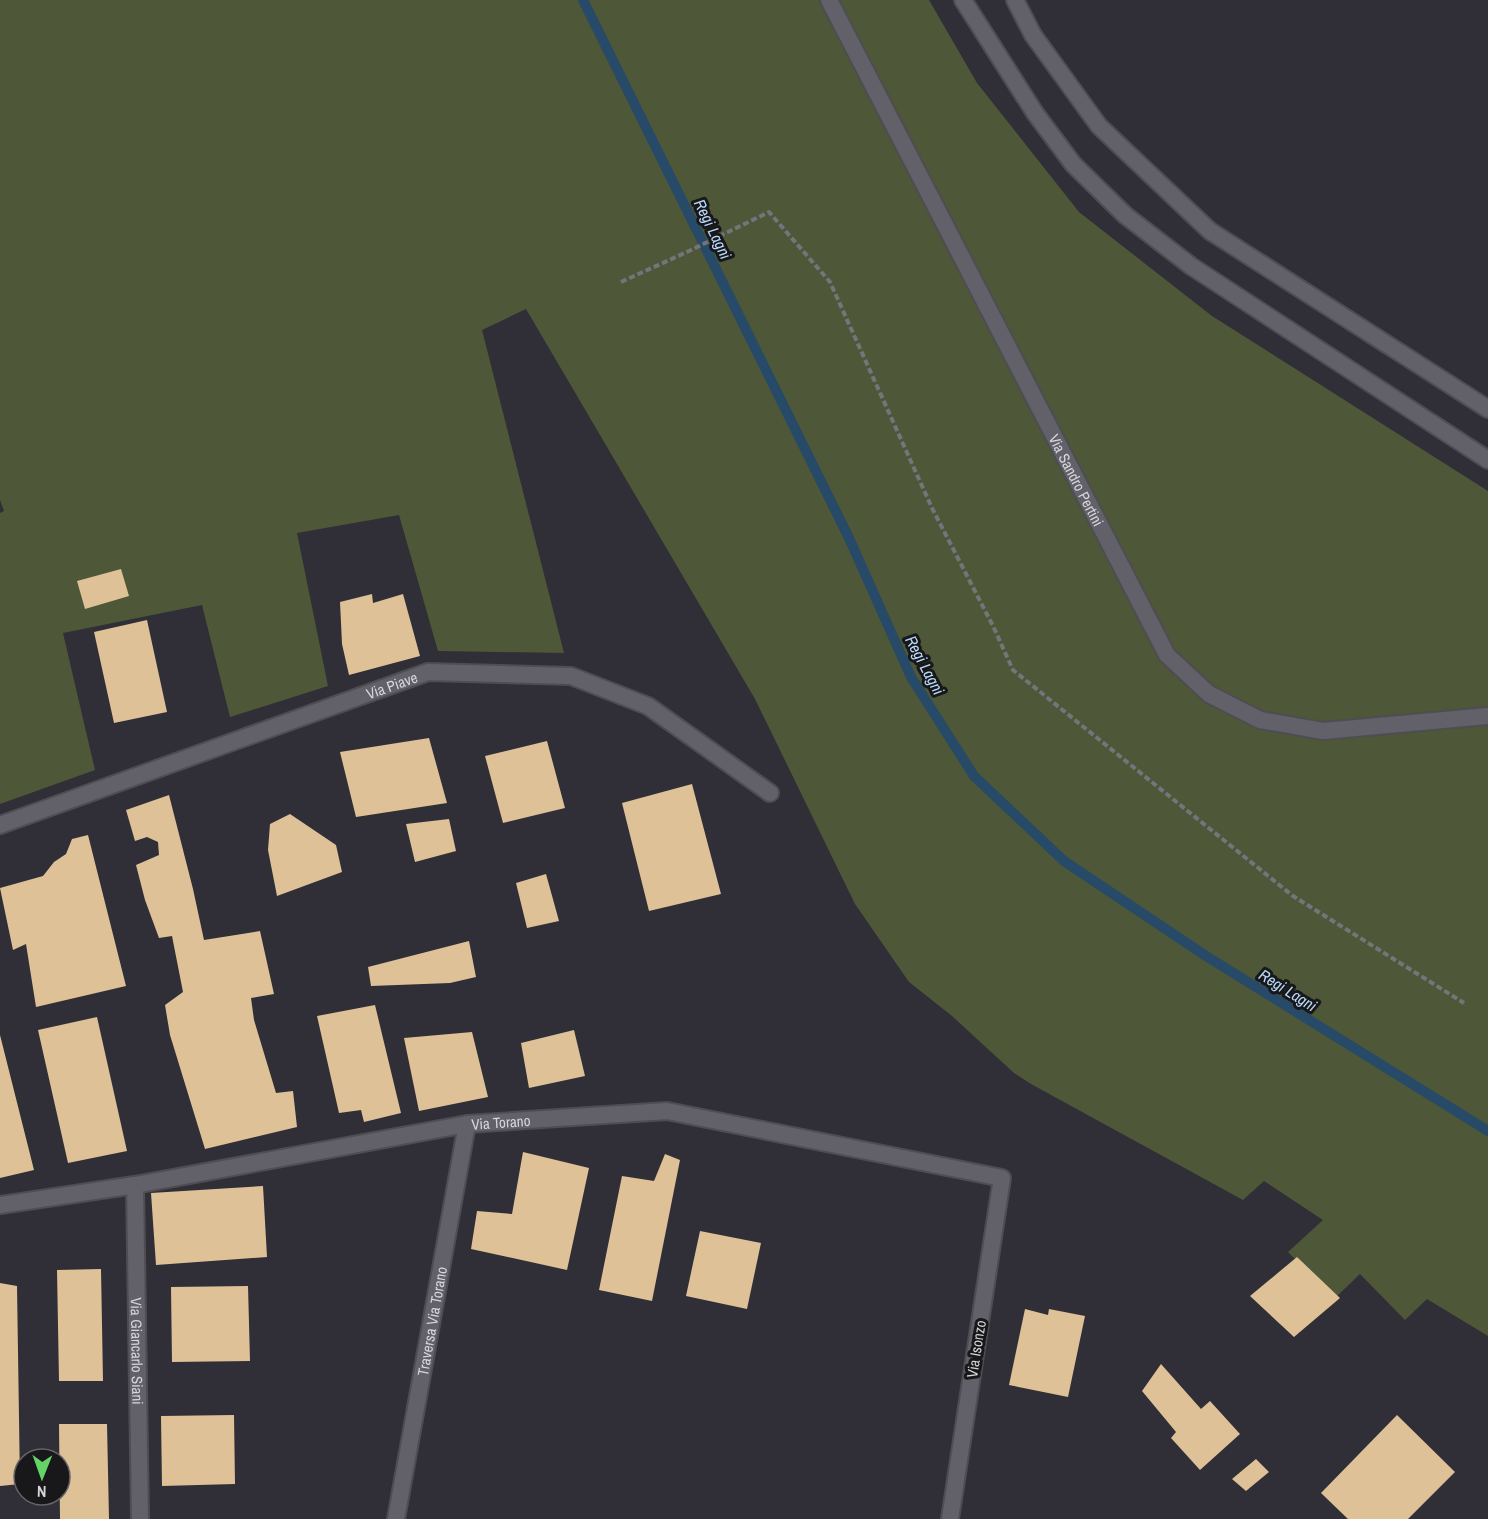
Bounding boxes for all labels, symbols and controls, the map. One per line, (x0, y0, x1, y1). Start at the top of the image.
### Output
water label: Regi Lagni (689, 195, 737, 263)
street label: Via Sandro Pertini (1044, 430, 1109, 530)
water label: Regi Lagni (900, 631, 950, 699)
street label: Via Piave (363, 666, 420, 704)
water label: Regi Lagni (1255, 964, 1321, 1017)
street label: Via Torano (471, 1109, 531, 1134)
street label: Traversa Via Torano (411, 1265, 452, 1377)
street label: Via Giancarlo Siani (126, 1297, 149, 1405)
street label: Via Isonzo (961, 1319, 991, 1379)
north arrow (12, 1447, 72, 1507)
text: N (37, 1481, 47, 1503)

